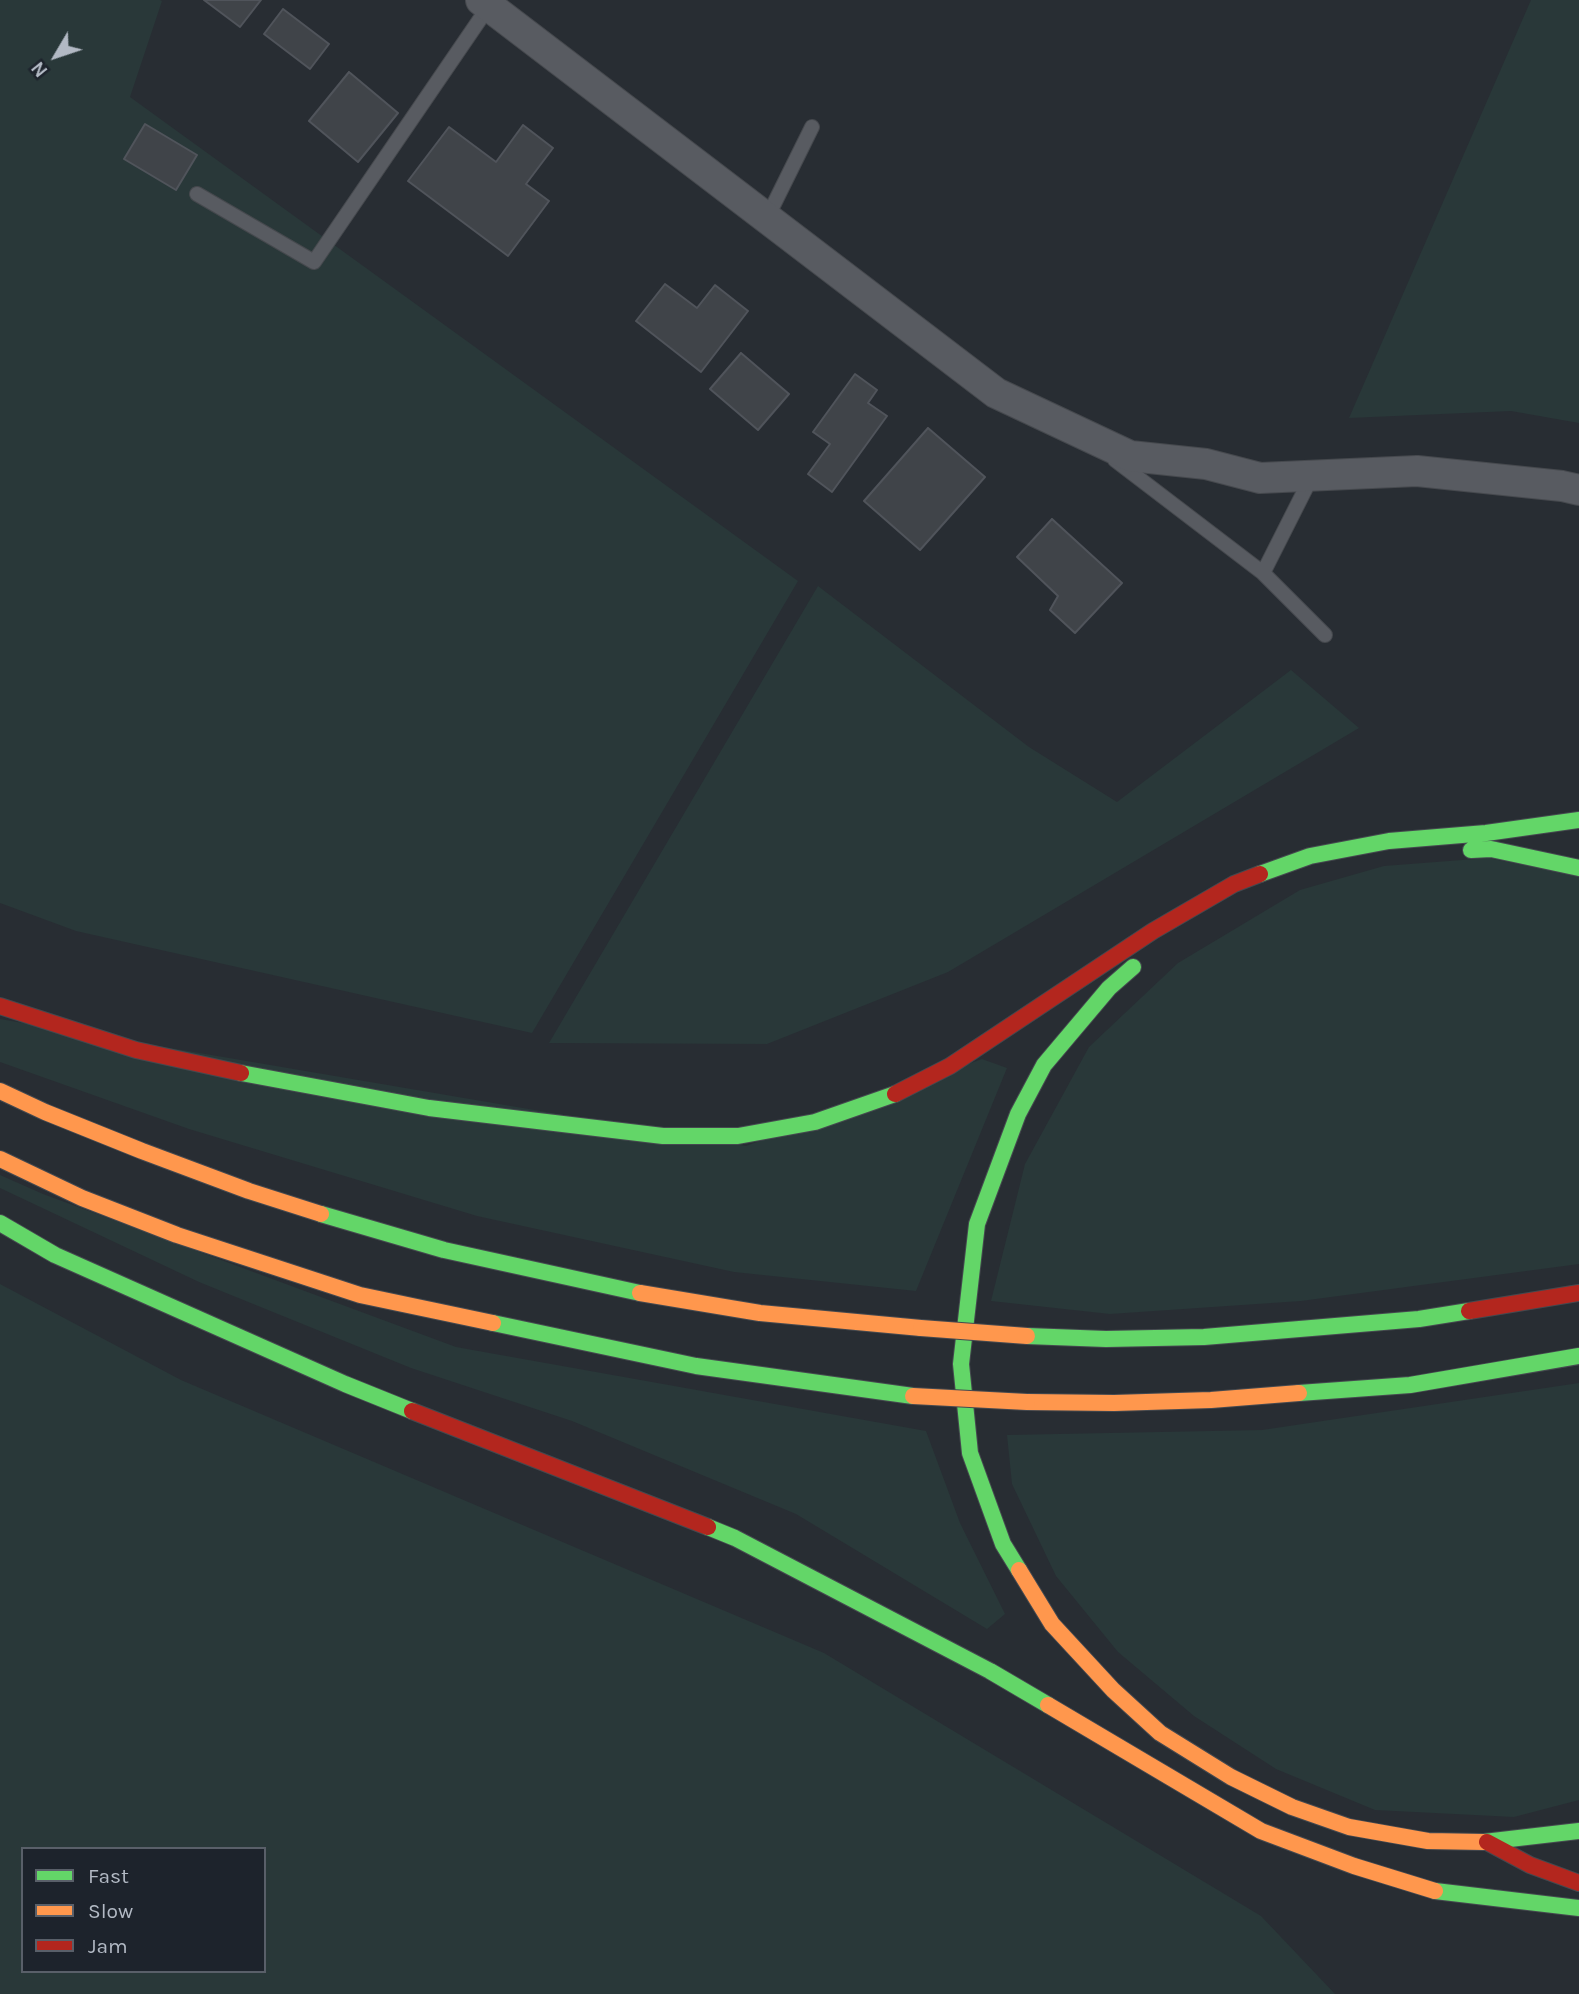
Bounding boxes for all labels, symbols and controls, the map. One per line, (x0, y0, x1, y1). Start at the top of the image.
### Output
north arrow (21, 21, 91, 91)
text: N (27, 57, 53, 81)
legend (21, 1847, 266, 1973)
text: Fast (88, 1864, 129, 1888)
text: Slow (88, 1899, 133, 1923)
text: Jam (88, 1934, 128, 1958)

